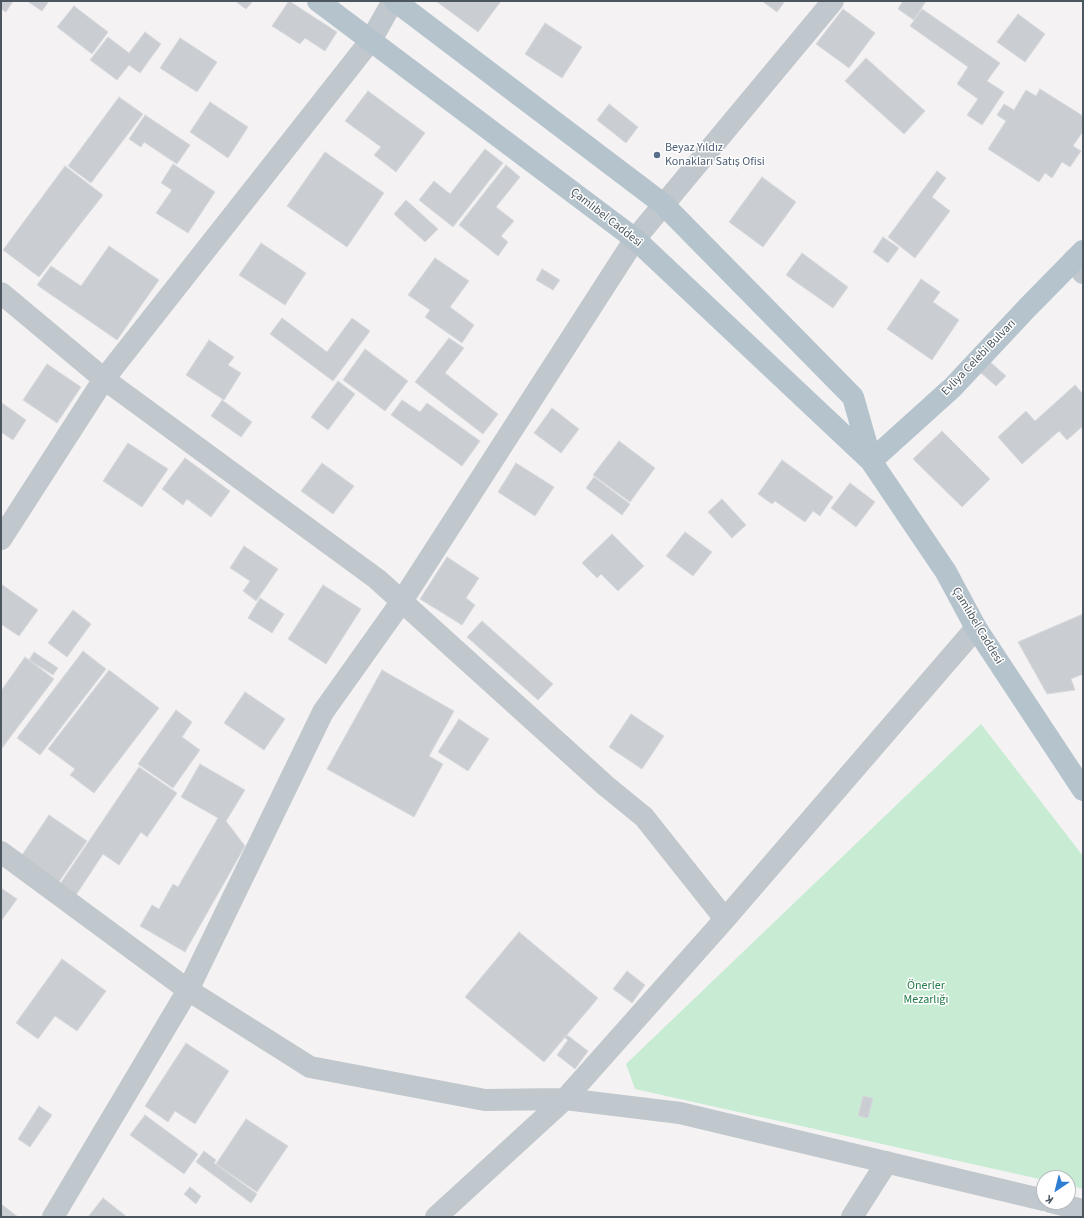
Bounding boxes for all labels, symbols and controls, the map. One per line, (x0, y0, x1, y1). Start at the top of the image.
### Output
place label: Beyaz Yıldız Konakları Satış Ofisi (665, 141, 765, 169)
marker: Beyaz Yıldız Konakları Satış Ofisi (652, 150, 662, 160)
street label: Çamlıbel Caddesi (567, 186, 645, 250)
street label: Evliya Celebi Bulvarı (939, 317, 1019, 399)
street label: Çamlıbel Caddesi (948, 585, 1006, 667)
park label: Önerler Mezarlığı (904, 979, 948, 1007)
north arrow (1036, 1170, 1076, 1210)
text: K (1042, 1191, 1056, 1208)

